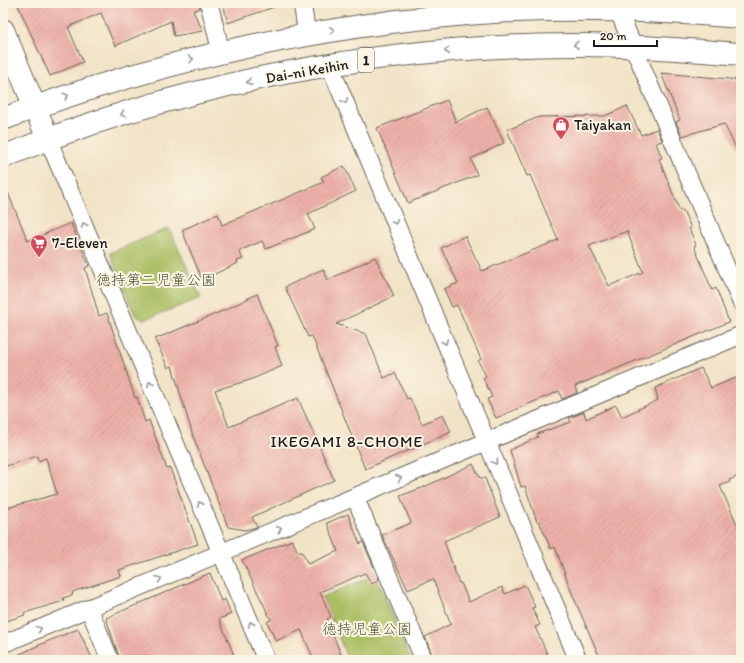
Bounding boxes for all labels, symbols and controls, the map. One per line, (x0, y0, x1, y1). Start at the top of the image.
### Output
scale bar (594, 22, 657, 48)
one-way arrow (329, 26, 335, 35)
text: 20 m (600, 29, 627, 43)
one-way arrow (573, 41, 579, 49)
one-way arrow (443, 47, 450, 56)
road number: 1 (358, 48, 374, 72)
street label: Dai-ni Keihin (264, 55, 350, 87)
one-way arrow (187, 56, 194, 64)
one-way arrow (246, 77, 252, 85)
one-way arrow (62, 92, 69, 100)
one-way arrow (341, 98, 349, 105)
one-way arrow (120, 109, 127, 118)
shop icon: Taiyakan (551, 115, 571, 140)
place label: Taiyakan (574, 116, 632, 134)
one-way arrow (391, 218, 399, 225)
one-way arrow (81, 222, 89, 230)
supermarket icon: 7-Eleven (29, 233, 49, 258)
place label: 7-Eleven (52, 234, 108, 252)
park label: 徳持第二児童公園 (96, 271, 216, 289)
one-way arrow (441, 338, 449, 345)
one-way arrow (147, 381, 155, 388)
district label: IKEGAMI 8-CHOME (271, 432, 423, 451)
one-way arrow (490, 457, 498, 465)
one-way arrow (395, 475, 402, 483)
one-way arrow (197, 501, 205, 508)
one-way arrow (275, 525, 282, 533)
one-way arrow (155, 575, 162, 583)
park label: 徳持児童公園 (322, 620, 412, 638)
one-way arrow (247, 621, 255, 628)
one-way arrow (35, 626, 42, 634)

